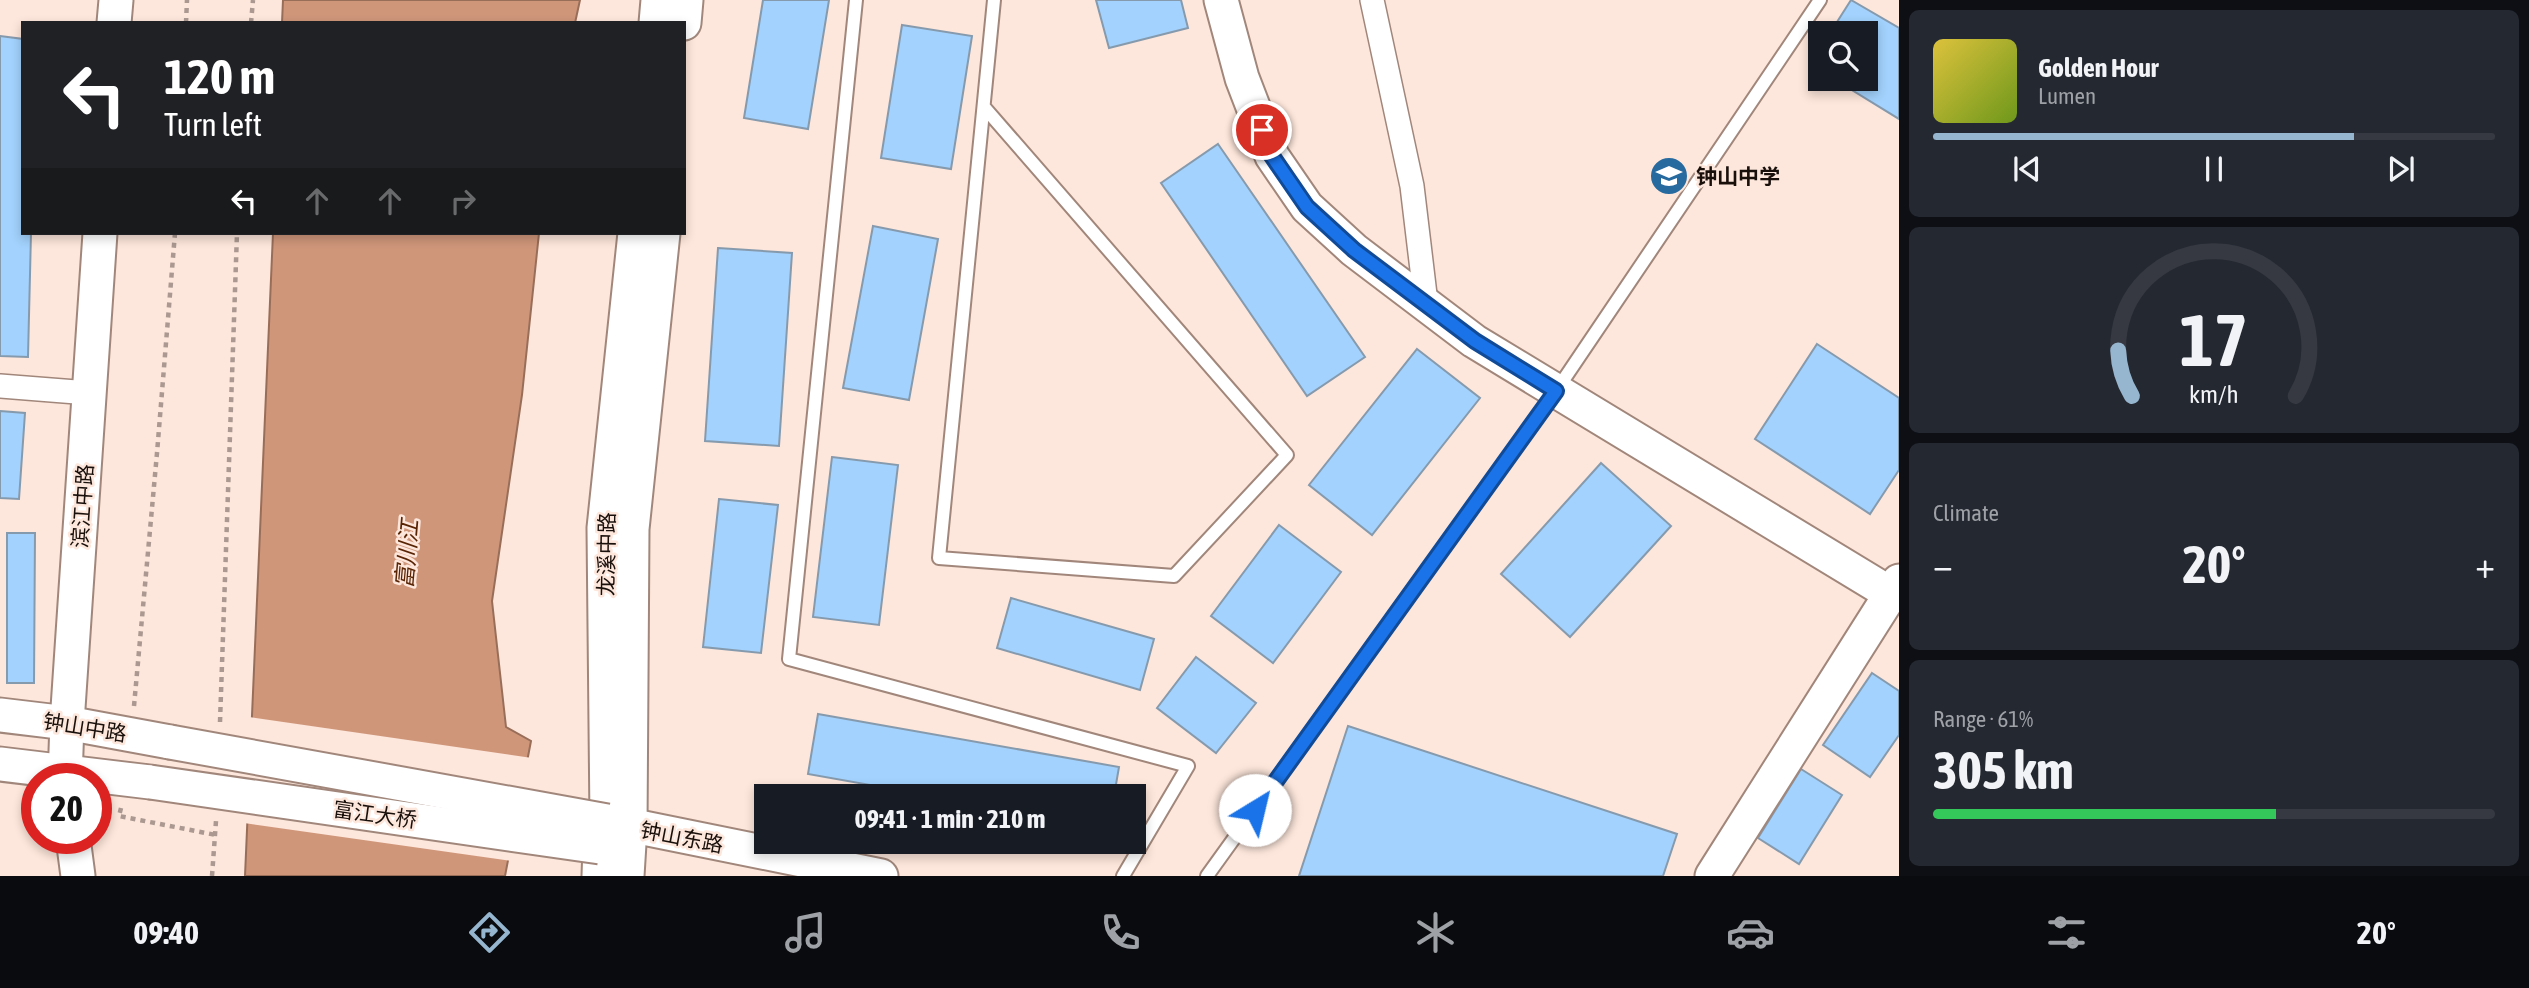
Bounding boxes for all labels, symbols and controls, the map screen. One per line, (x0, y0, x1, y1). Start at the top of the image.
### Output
map controls (1808, 21, 1878, 91)
button: search (1808, 21, 1878, 91)
text: 120 m (164, 48, 275, 104)
icon: left (49, 49, 140, 140)
text: Golden Hour (2038, 53, 2158, 83)
text: Lumen (2038, 83, 2096, 109)
pin (1232, 100, 1292, 160)
text: Turn left (164, 106, 262, 143)
icon: arrive (1243, 111, 1281, 149)
icon: previous (2008, 150, 2046, 188)
icon: pause (2195, 150, 2233, 188)
icon: next (2382, 150, 2420, 188)
school or university icon: 钟山中学 (1648, 155, 1690, 197)
place label: 钟山中学 (1696, 164, 1780, 188)
icon: left (225, 182, 263, 220)
icon: ahead (298, 182, 336, 220)
icon: ahead (371, 182, 409, 220)
icon: right (444, 182, 482, 220)
text: 17 (2180, 298, 2248, 381)
text: km/h (2189, 380, 2239, 408)
street label: 滨江中路 (67, 463, 97, 549)
text: Climate (1933, 500, 1999, 526)
street label: 龙溪中路 (593, 512, 619, 596)
water label: 富川江 (391, 516, 423, 590)
text: 20° (2182, 534, 2246, 594)
text: − (1933, 543, 1953, 586)
text: + (2475, 543, 2495, 586)
text: Range · 61% (1933, 706, 2033, 732)
street label: 钟山中路 (42, 709, 128, 745)
text: 305 km (1933, 740, 2074, 800)
speed limit sign: 20 (21, 763, 112, 854)
position arrow (1218, 773, 1292, 847)
street label: 富江大桥 (332, 796, 418, 832)
text: 09:41 · 1 min · 210 m (855, 804, 1045, 834)
street label: 钟山东路 (638, 817, 726, 857)
icon: directions (465, 908, 514, 957)
icon: music (781, 908, 830, 957)
icon: phone (1096, 908, 1145, 957)
icon: climate (1411, 908, 1460, 957)
icon: car (1726, 908, 1775, 957)
icon: filters (2042, 908, 2091, 957)
text: 09:40 (133, 914, 199, 951)
text: 20° (2357, 914, 2396, 951)

